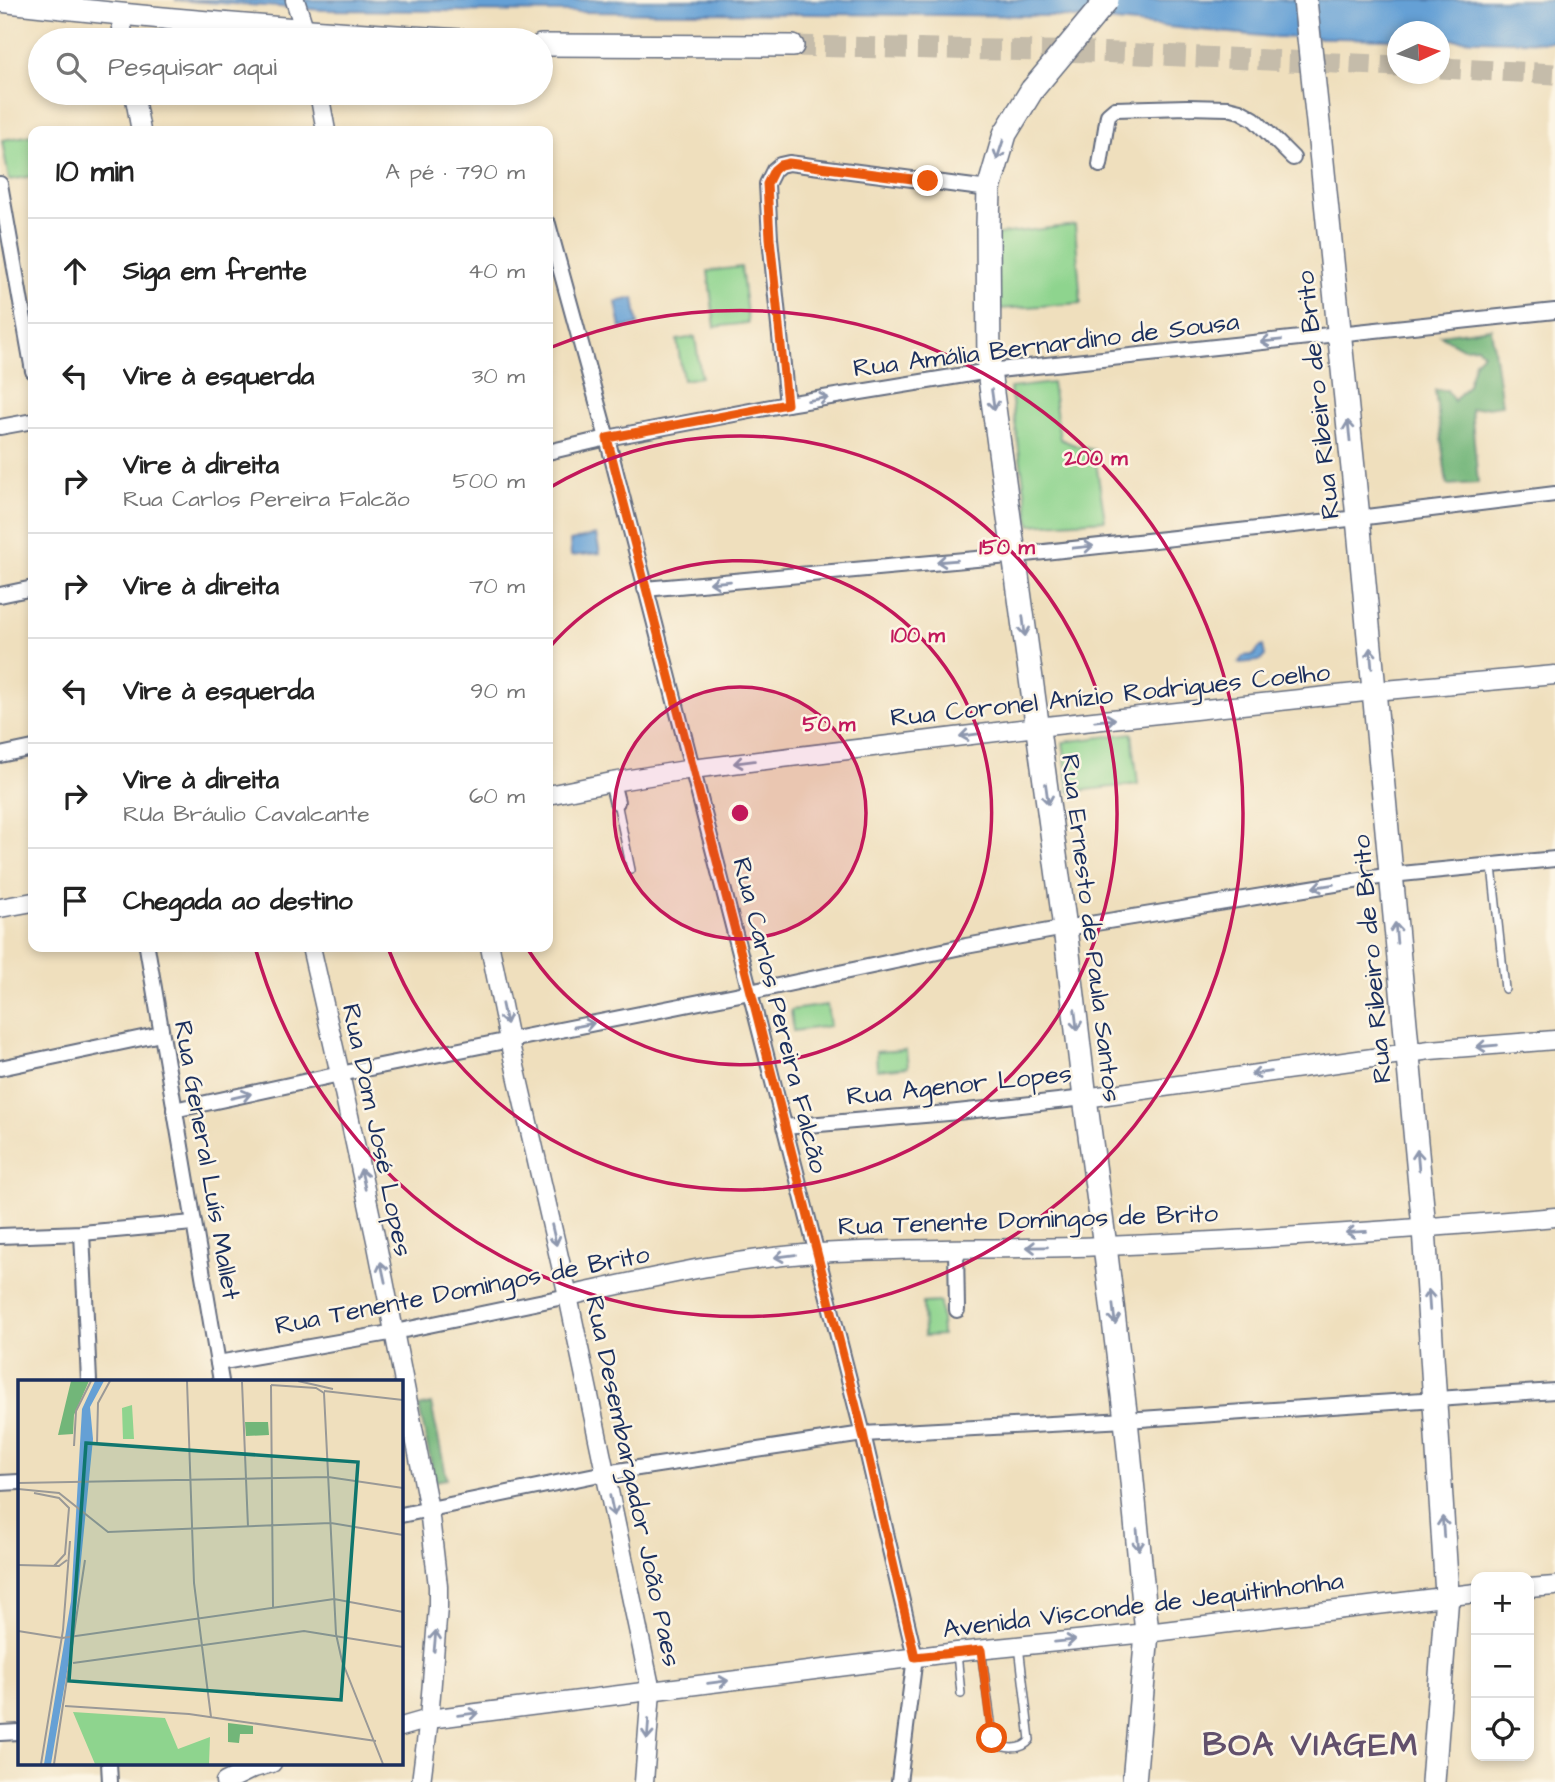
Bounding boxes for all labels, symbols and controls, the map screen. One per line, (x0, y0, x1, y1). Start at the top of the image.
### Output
north arrow (1387, 21, 1450, 84)
search box (28, 28, 553, 105)
icon: search (52, 48, 90, 86)
text: Pesquisar aqui (108, 49, 277, 85)
one-way arrow (993, 139, 1005, 161)
text: 10 min (56, 151, 134, 193)
text: A pé · 790 m (385, 156, 525, 188)
route end (912, 165, 943, 196)
icon: ahead (56, 252, 94, 290)
text: Siga em frente (123, 253, 307, 289)
text: 40 m (468, 255, 525, 287)
street label: Rua Ribeiro de Brito (1287, 269, 1349, 521)
street label: Rua Amália Bernardino de Sousa (851, 303, 1241, 387)
one-way arrow (1260, 334, 1282, 347)
icon: left (56, 357, 94, 395)
text: Vire à esquerda (123, 358, 314, 394)
text: 30 m (472, 360, 525, 392)
one-way arrow (987, 388, 1000, 411)
one-way arrow (806, 392, 829, 405)
one-way arrow (1342, 421, 1355, 443)
text: 200 m (1063, 444, 1128, 473)
text: Vire à direita (123, 447, 279, 483)
icon: right (56, 462, 94, 500)
text: 500 m (453, 465, 525, 497)
text: Rua Carlos Pereira Falcão (123, 483, 410, 515)
text: 150 m (979, 533, 1035, 562)
one-way arrow (1071, 541, 1093, 554)
one-way arrow (936, 555, 959, 568)
icon: right (56, 567, 94, 605)
text: Vire à direita (123, 568, 279, 604)
text: 70 m (469, 570, 525, 602)
one-way arrow (709, 576, 732, 589)
one-way arrow (1018, 614, 1031, 637)
text: 100 m (891, 621, 946, 650)
one-way arrow (1364, 647, 1377, 670)
street label: Rua Coronel Anízio Rodrigues Coelho (888, 654, 1332, 738)
icon: left (56, 672, 94, 710)
text: Vire à esquerda (123, 673, 314, 709)
text: 90 m (470, 675, 525, 707)
text: 50 m (803, 710, 856, 739)
one-way arrow (1093, 713, 1116, 726)
one-way arrow (959, 729, 981, 742)
street label: Rua Ernesto de Paula Santos (1052, 752, 1130, 1104)
one-way arrow (733, 756, 756, 769)
text: Vire à direita (123, 762, 279, 798)
icon: right (56, 777, 94, 815)
text: 60 m (469, 780, 525, 812)
one-way arrow (1040, 783, 1053, 805)
text: RUa Bráulio Cavalcante (123, 798, 370, 830)
centre of rings (728, 801, 752, 825)
street label: Rua Ribeiro de Brito (1343, 833, 1401, 1085)
street label: Rua Carlos Pereira Falcão (723, 854, 837, 1177)
one-way arrow (1313, 880, 1335, 893)
icon: arrive (56, 882, 94, 920)
text: Chegada ao destino (123, 883, 353, 919)
one-way arrow (1390, 922, 1403, 945)
street label: Rua Dom José Lopes (333, 1000, 421, 1260)
one-way arrow (497, 1002, 511, 1025)
one-way arrow (1069, 1008, 1082, 1031)
street label: Rua General Luís Mallet (165, 1018, 249, 1303)
one-way arrow (572, 1018, 594, 1032)
one-way arrow (1476, 1040, 1499, 1053)
street label: Rua Agenor Lopes (845, 1055, 1074, 1117)
one-way arrow (1250, 1067, 1273, 1080)
one-way arrow (229, 1089, 252, 1103)
one-way arrow (1411, 1149, 1424, 1172)
one-way arrow (355, 1168, 369, 1191)
street label: Rua Tenente Domingos de Brito (837, 1195, 1219, 1247)
one-way arrow (548, 1223, 562, 1246)
one-way arrow (1345, 1226, 1368, 1239)
street label: Rua Tenente Domingos de Brito (272, 1236, 653, 1346)
one-way arrow (1026, 1240, 1049, 1254)
one-way arrow (774, 1250, 797, 1263)
one-way arrow (375, 1261, 389, 1284)
one-way arrow (1422, 1289, 1435, 1312)
street label: Rua Desembargador João Paes (574, 1292, 690, 1671)
one-way arrow (1107, 1302, 1120, 1325)
inset map (18, 1380, 402, 1764)
one-way arrow (606, 1494, 619, 1517)
one-way arrow (1436, 1516, 1449, 1539)
one-way arrow (1132, 1528, 1145, 1551)
street label: Avenida Visconde de Jequitinhonha (941, 1563, 1346, 1647)
map controls (1471, 1572, 1534, 1761)
button: + (1471, 1572, 1534, 1635)
one-way arrow (429, 1630, 442, 1653)
one-way arrow (1053, 1634, 1076, 1647)
button: − (1471, 1635, 1534, 1698)
one-way arrow (706, 1676, 728, 1689)
button: locate (1471, 1698, 1534, 1761)
one-way arrow (456, 1708, 478, 1721)
one-way arrow (641, 1717, 654, 1740)
route start (976, 1722, 1007, 1753)
district label: BOA VIAGEM (1203, 1722, 1419, 1768)

